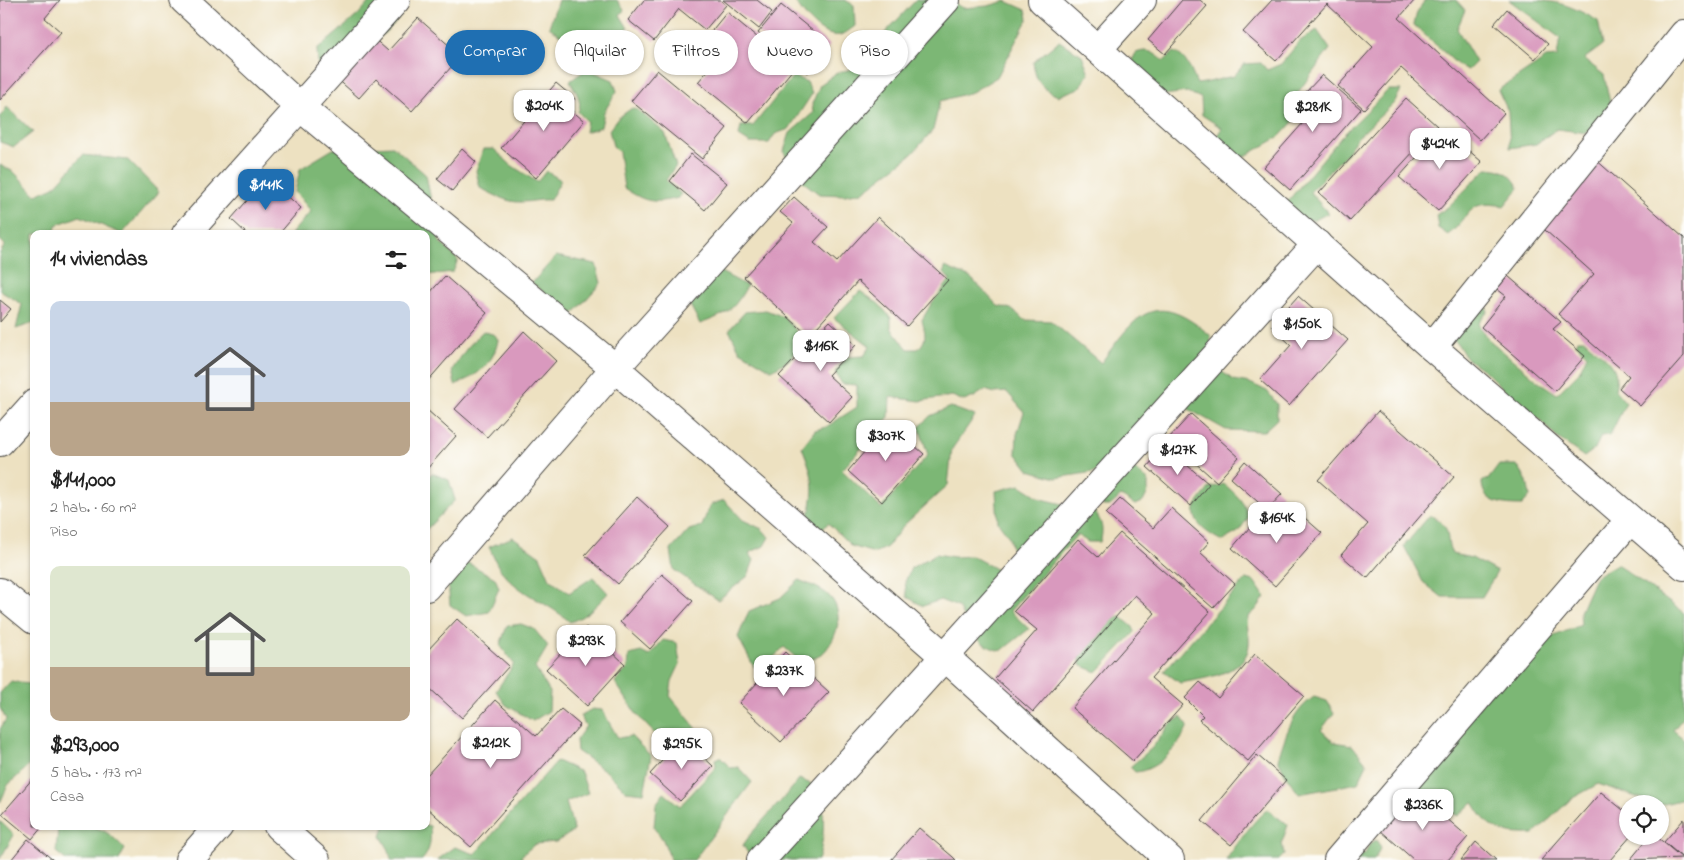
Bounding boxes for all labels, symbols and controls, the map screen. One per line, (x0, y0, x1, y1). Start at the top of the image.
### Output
chip: Comprar (445, 30, 545, 75)
chip: Alquilar (555, 30, 644, 75)
chip: Filtros (654, 30, 738, 75)
chip: Nuevo (748, 30, 831, 75)
chip: Piso (841, 30, 908, 75)
pin: $204K (509, 90, 579, 132)
pin: $281K (1278, 90, 1348, 133)
text: $204K (525, 94, 563, 118)
text: $281K (1295, 95, 1331, 119)
pin: $424K (1405, 128, 1475, 170)
text: $424K (1421, 132, 1459, 156)
pin: $141K (231, 168, 301, 211)
text: $141K (249, 173, 283, 197)
text: 14 viviendas (50, 245, 148, 275)
icon: filters (382, 246, 410, 274)
pin: $150K (1267, 308, 1337, 350)
text: $150K (1283, 312, 1321, 336)
pin: $116K (786, 330, 856, 372)
icon: home (185, 334, 275, 424)
text: $116K (804, 334, 838, 358)
pin: $307K (851, 420, 921, 462)
text: $307K (867, 424, 905, 448)
pin: $127K (1143, 434, 1213, 476)
text: $127K (1159, 438, 1197, 462)
text: $141,000 (50, 466, 116, 496)
text: 2 hab. · 60 m² (50, 496, 136, 520)
pin: $164K (1242, 502, 1312, 544)
text: $164K (1259, 506, 1295, 530)
text: Piso (50, 520, 78, 544)
icon: home (185, 599, 275, 689)
pin: $293K (551, 624, 621, 667)
text: $293K (568, 629, 604, 653)
pin: $237K (749, 654, 819, 697)
text: $237K (765, 659, 803, 683)
pin: $212K (456, 726, 526, 769)
pin: $295K (647, 728, 717, 770)
text: $293,000 (50, 731, 119, 761)
text: $212K (472, 731, 510, 755)
text: $295K (662, 732, 702, 756)
text: 5 hab. · 173 m² (50, 761, 142, 785)
text: Casa (50, 785, 84, 809)
pin: $236K (1388, 788, 1458, 831)
text: $236K (1403, 793, 1443, 817)
map controls (1619, 795, 1669, 845)
button: locate (1619, 795, 1669, 845)

